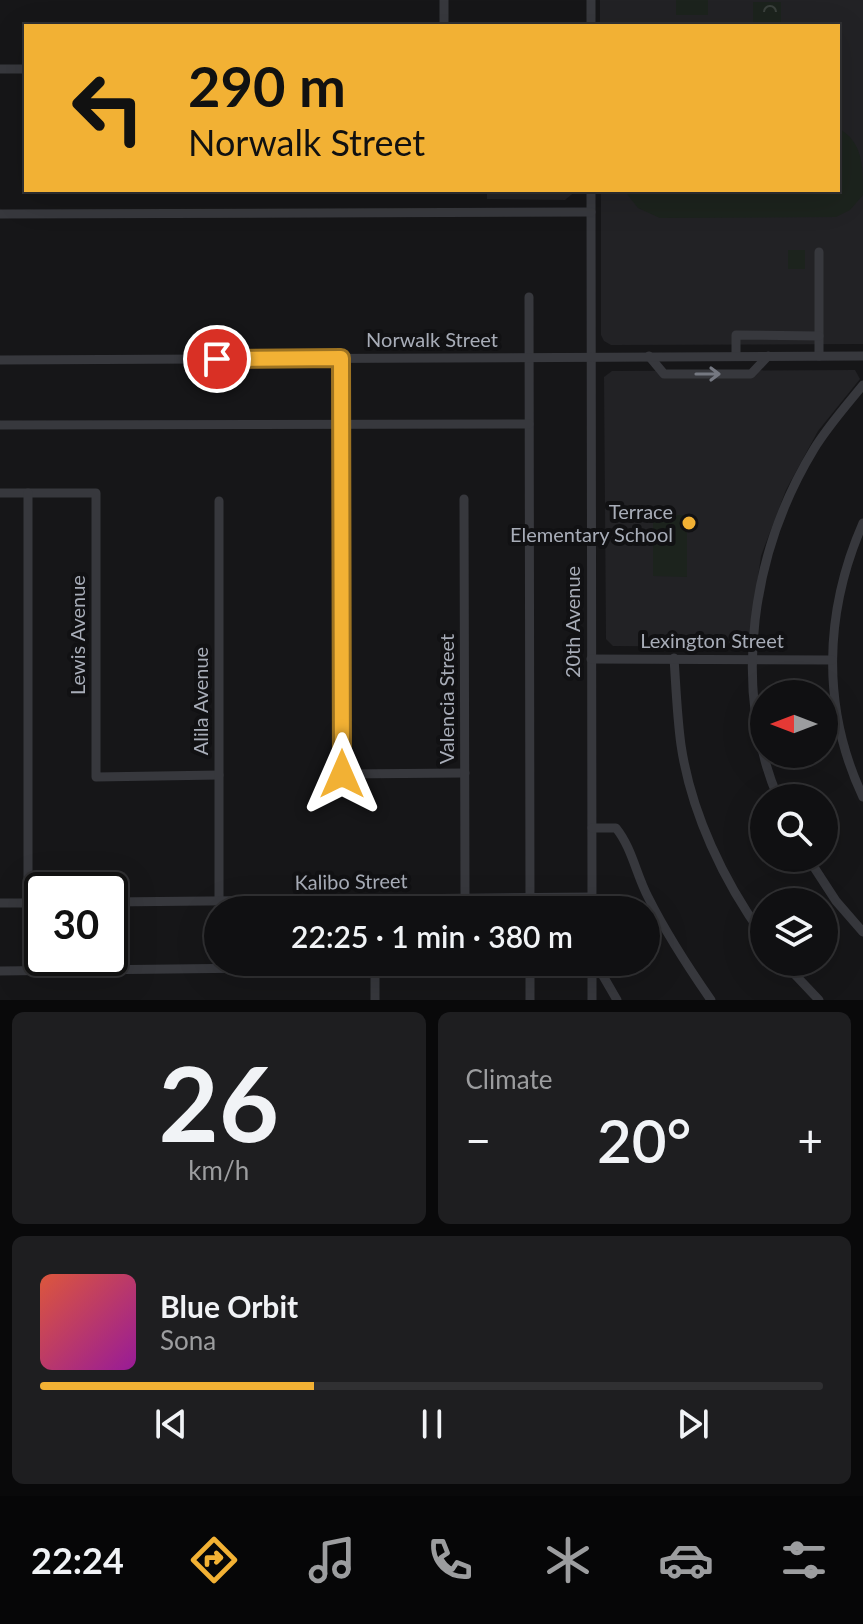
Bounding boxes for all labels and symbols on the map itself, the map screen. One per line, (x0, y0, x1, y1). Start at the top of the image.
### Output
pin (183, 325, 251, 393)
street label: Norwalk Street (366, 327, 498, 351)
one-way arrow (694, 366, 721, 382)
place label: Terrace Elementary School (510, 499, 673, 546)
marker: Terrace Elementary School (680, 514, 698, 532)
street label: 20th Avenue (560, 566, 584, 678)
street label: Lewis Avenue (65, 575, 89, 695)
street label: Lexington Street (640, 628, 784, 652)
street label: Valencia Street (434, 634, 458, 764)
street label: Alila Avenue (188, 647, 212, 755)
north arrow (750, 680, 838, 768)
position arrow (300, 732, 384, 816)
street label: Kalibo Street (294, 868, 408, 894)
speed limit sign: 30 (24, 872, 128, 976)

